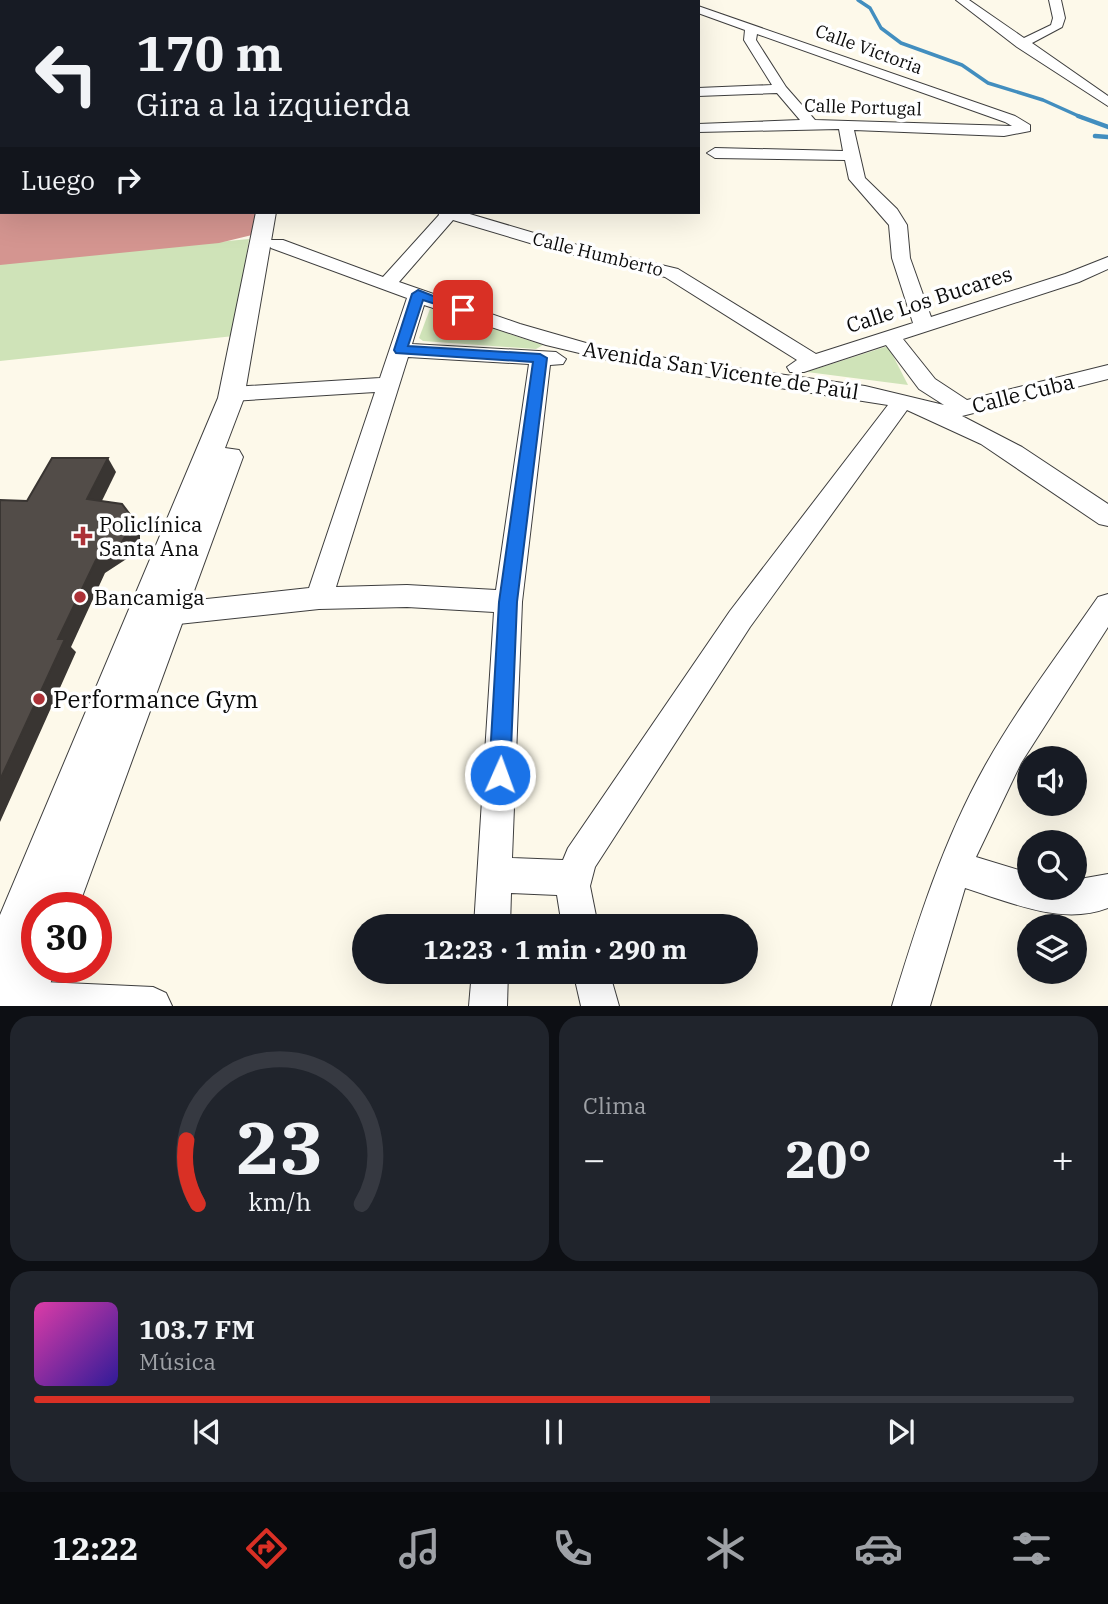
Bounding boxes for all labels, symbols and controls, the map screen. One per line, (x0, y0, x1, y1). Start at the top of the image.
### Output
street label: Calle Victoria (812, 19, 926, 79)
text: 170 m (136, 21, 283, 84)
icon: left (21, 28, 112, 119)
text: Gira a la izquierda (136, 83, 411, 125)
street label: Calle Portugal (804, 93, 922, 121)
icon: right (109, 161, 147, 199)
text: Luego (21, 163, 95, 197)
street label: Calle Humberto (530, 227, 666, 281)
street label: Calle Los Bucares (842, 259, 1016, 339)
pin (433, 280, 493, 340)
icon: arrive (444, 291, 482, 329)
street label: Avenida San Vicente de Paúl (581, 334, 861, 406)
street label: Calle Cuba (969, 367, 1077, 419)
place label: Policlínica Santa Ana (99, 510, 203, 562)
marker: Policlínica Santa Ana (73, 526, 93, 546)
place label: Bancamiga (94, 583, 205, 611)
marker: Bancamiga (72, 589, 88, 605)
place label: Performance Gym (53, 683, 259, 715)
marker: Performance Gym (31, 691, 47, 707)
position arrow (463, 738, 537, 812)
map controls (1017, 746, 1087, 984)
button: sound (1017, 746, 1087, 816)
button: search (1017, 830, 1087, 900)
speed limit sign: 30 (21, 892, 112, 983)
button: layers (1017, 914, 1087, 984)
text: 12:23 · 1 min · 290 m (423, 932, 687, 966)
text: Clima (583, 1090, 647, 1120)
text: 23 (236, 1100, 323, 1195)
text: 20° (785, 1125, 872, 1192)
text: − (583, 1134, 606, 1183)
text: + (1051, 1134, 1074, 1183)
text: km/h (248, 1185, 311, 1218)
text: 103.7 FM (139, 1312, 255, 1346)
text: Música (139, 1346, 216, 1376)
icon: previous (188, 1413, 226, 1451)
icon: pause (535, 1413, 573, 1451)
icon: next (882, 1413, 920, 1451)
icon: directions (242, 1524, 291, 1573)
icon: music (395, 1524, 444, 1573)
icon: phone (548, 1524, 597, 1573)
icon: climate (701, 1524, 750, 1573)
icon: car (854, 1524, 903, 1573)
icon: filters (1007, 1524, 1056, 1573)
text: 12:22 (52, 1527, 138, 1569)

